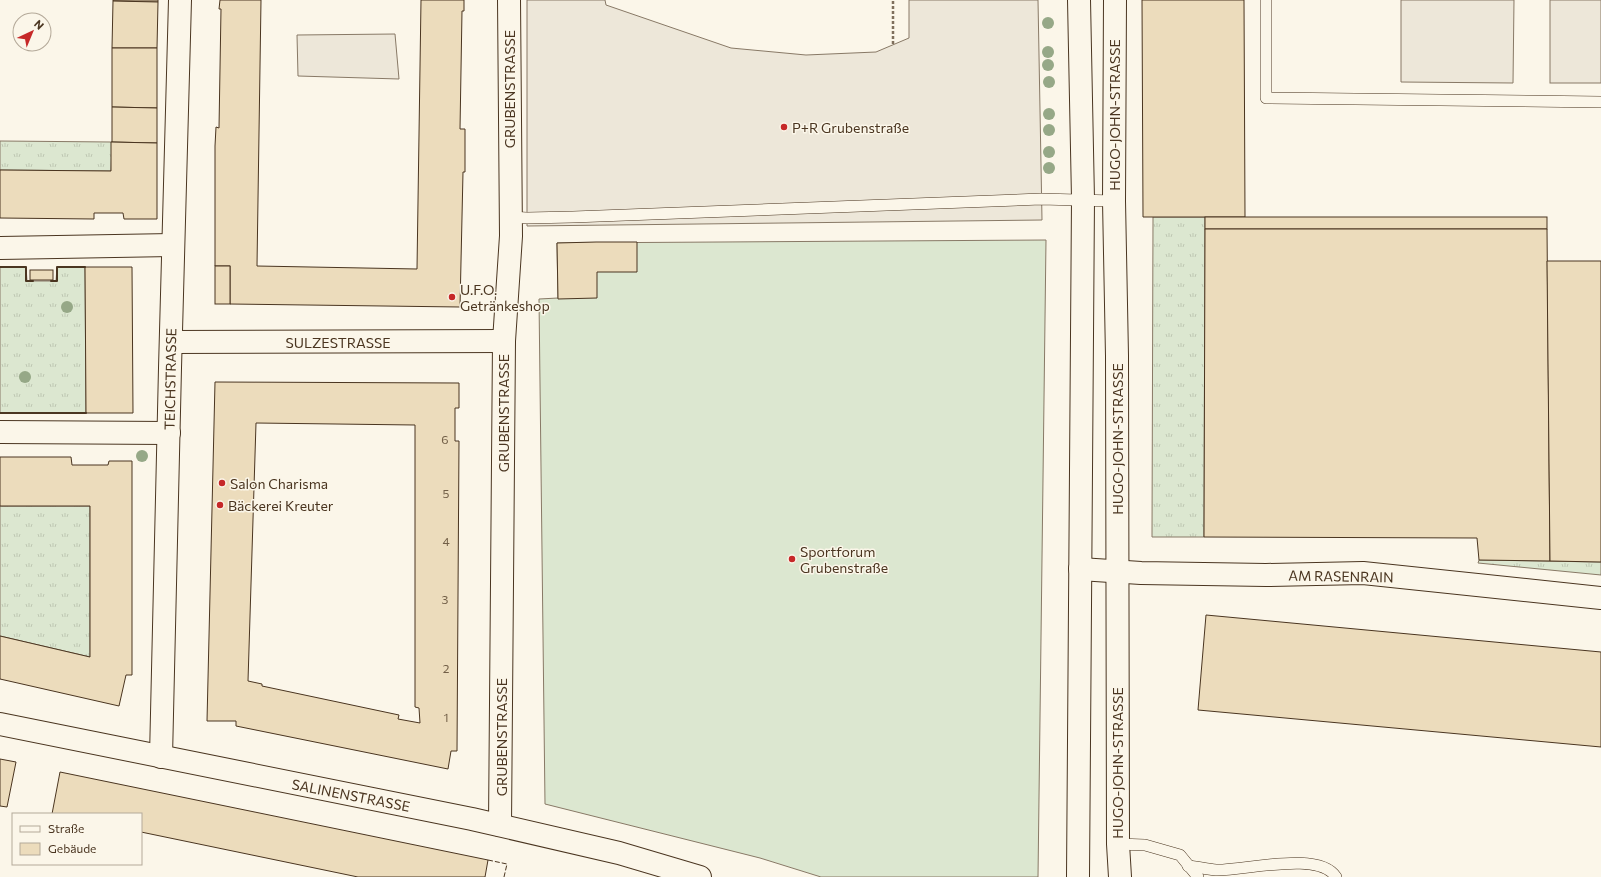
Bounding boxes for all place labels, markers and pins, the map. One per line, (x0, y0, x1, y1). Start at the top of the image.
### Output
place label: P+R Grubenstraße (792, 119, 909, 136)
marker: P+R Grubenstraße (779, 122, 789, 132)
place label: U.F.O. Getränkeshop (460, 281, 550, 314)
marker: U.F.O. Getränkeshop (447, 292, 457, 302)
place label: Salon Charisma (230, 475, 328, 492)
marker: Salon Charisma (217, 478, 227, 488)
place label: Bäckerei Kreuter (228, 497, 334, 514)
marker: Bäckerei Kreuter (215, 500, 225, 510)
place label: Sportforum Grubenstraße (800, 543, 888, 576)
marker: Sportforum Grubenstraße (787, 554, 797, 564)

